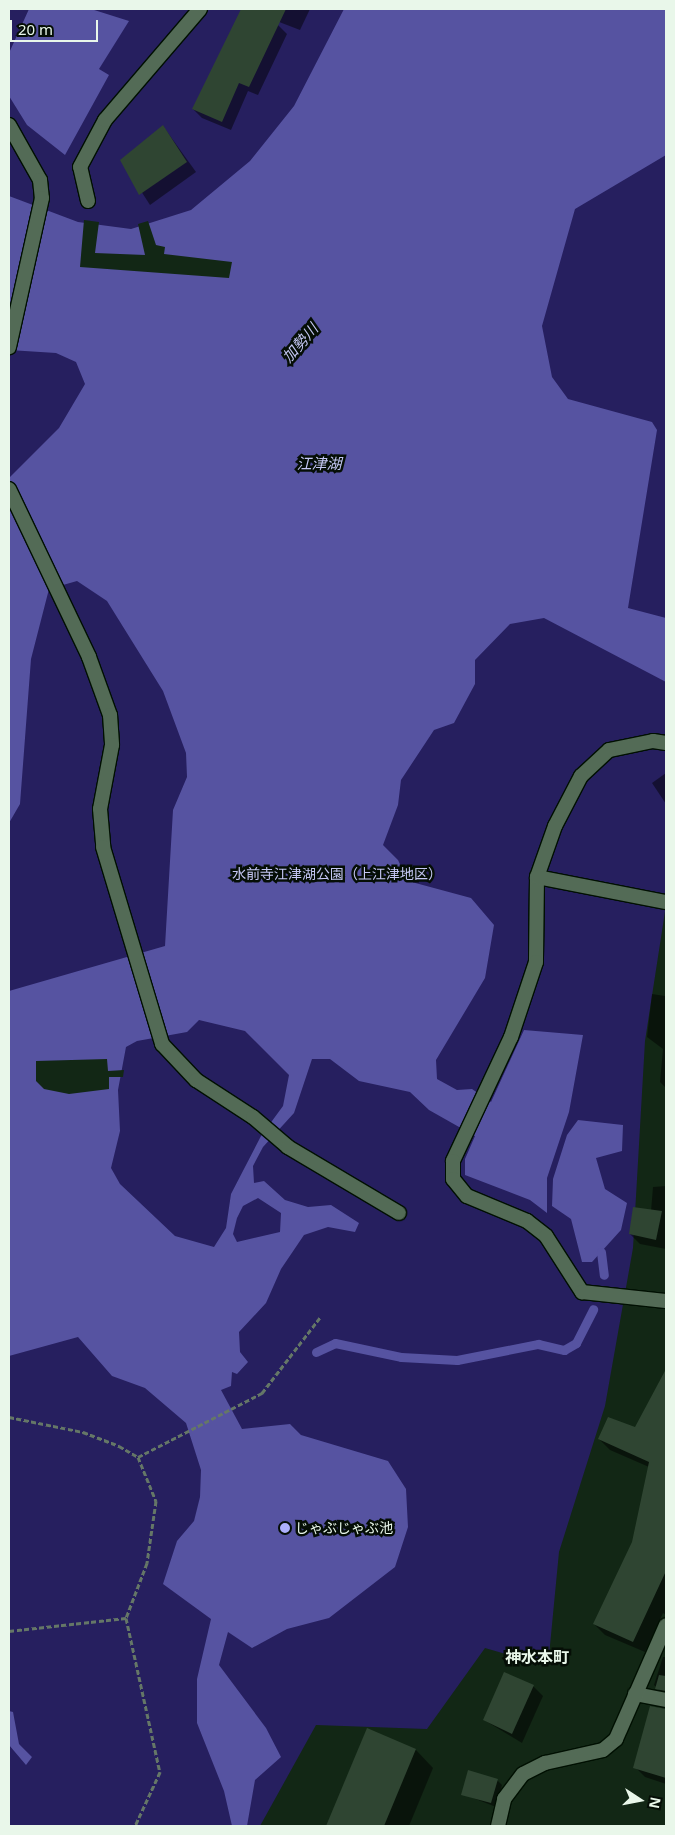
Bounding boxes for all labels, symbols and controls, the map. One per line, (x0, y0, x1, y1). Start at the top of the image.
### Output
scale bar (12, 10, 100, 42)
text: 20 m (18, 19, 53, 39)
water label: 加勢川 (278, 320, 322, 366)
water label: 江津湖 (297, 455, 341, 473)
park label: 水前寺江津湖公園（上江津地区） (232, 866, 442, 882)
place label: じゃぶじゃぶ池 (295, 1520, 393, 1536)
marker: じゃぶじゃぶ池 (279, 1522, 291, 1534)
district label: 神水本町 (505, 1647, 569, 1667)
north arrow (615, 1775, 665, 1825)
text: N (645, 1796, 666, 1810)

